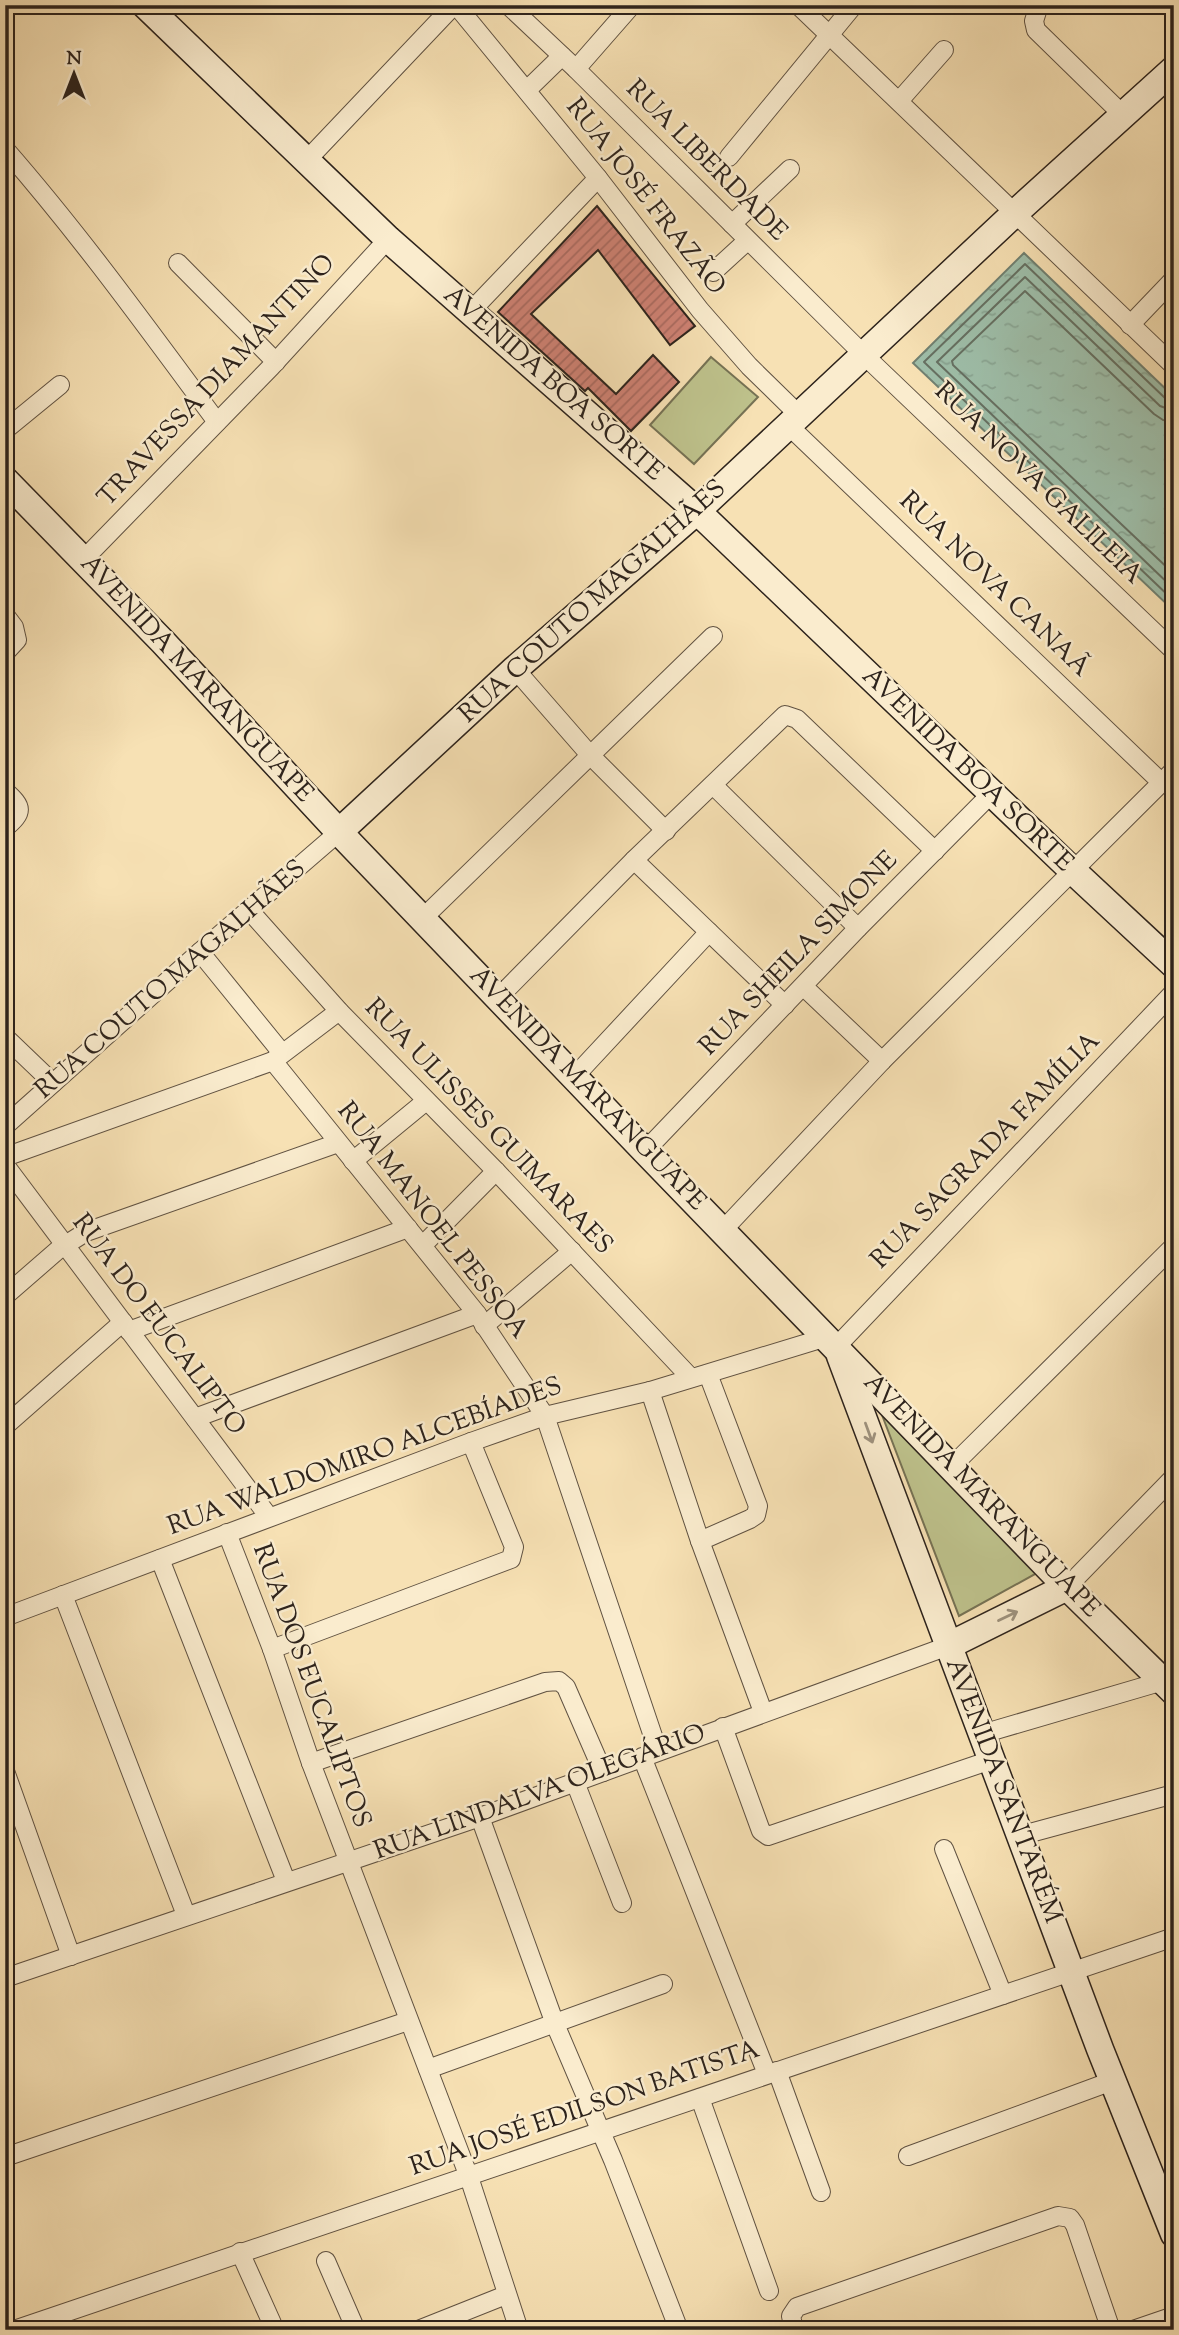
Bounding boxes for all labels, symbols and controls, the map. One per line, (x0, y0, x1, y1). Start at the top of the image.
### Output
north arrow (38, 38, 108, 108)
text: N (66, 46, 82, 73)
street label: RUA LIBERDADE (617, 72, 795, 250)
street label: RUA JOSÉ FRAZÃO (556, 91, 734, 303)
street label: TRAVESSA DIAMANTINO (90, 246, 344, 516)
street label: AVENIDA BOA SORTE (435, 278, 672, 490)
street label: RUA NOVA GALILEIA (925, 374, 1151, 594)
street label: RUA COUTO MAGALHÃES (451, 472, 735, 732)
street label: RUA NOVA CANAÃ (890, 484, 1098, 686)
street label: AVENIDA MARANGUAPE (71, 547, 321, 812)
street label: AVENIDA BOA SORTE (853, 659, 1081, 881)
street label: RUA SHEILA SIMONE (691, 843, 907, 1065)
street label: RUA COUTO MAGALHÃES (27, 852, 315, 1108)
street label: AVENIDA MARANGUAPE (460, 958, 714, 1220)
street label: RUA ULISSES GUIMARAES (355, 991, 621, 1263)
street label: RUA SAGRADA FAMÍLIA (863, 1024, 1109, 1278)
street label: RUA MANOEL PESSOA (328, 1095, 536, 1347)
street label: RUA DO EUCALIPTO (62, 1206, 254, 1444)
street label: AVENIDA MARANGUAPE (854, 1365, 1108, 1627)
street label: RUA WALDOMIRO ALCEBÍADES (163, 1368, 567, 1546)
one-way arrow (864, 1422, 876, 1444)
street label: RUA DOS EUCALIPTOS (242, 1539, 380, 1833)
one-way arrow (997, 1609, 1018, 1623)
street label: AVENIDA SANTARÉM (935, 1653, 1071, 1929)
street label: RUA LINDALVA OLEGÁRIO (369, 1716, 711, 1870)
street label: RUA JOSÉ EDILSON BATISTA (405, 2032, 765, 2186)

